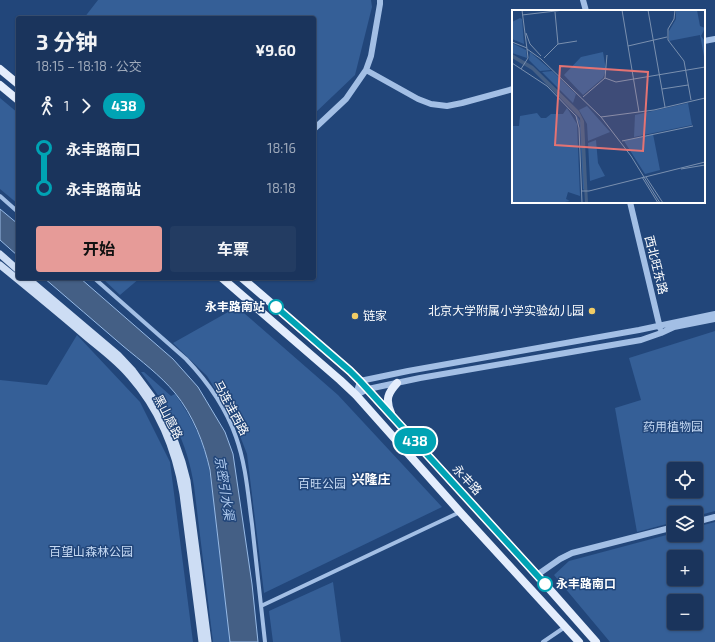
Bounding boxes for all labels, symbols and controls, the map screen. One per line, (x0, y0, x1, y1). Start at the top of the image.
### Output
inset map (512, 10, 705, 203)
text: 3 分钟 (36, 28, 97, 54)
text: ¥9.60 (255, 41, 296, 59)
text: 18:15 – 18:18 · 公交 (36, 58, 142, 74)
icon: walk (36, 95, 58, 117)
icon: forward (75, 95, 97, 117)
text: 438 (111, 97, 137, 114)
text: 1 (64, 98, 69, 114)
text: 永丰路南口 (66, 140, 141, 158)
text: 18:16 (267, 140, 296, 156)
text: 永丰路南站 (66, 180, 141, 198)
text: 18:18 (267, 180, 296, 196)
button: 开始 (36, 226, 162, 272)
button: 车票 (170, 226, 296, 272)
street label: 西北旺东路 (643, 234, 671, 296)
place label: 永丰路南站 (205, 299, 265, 313)
marker: 永丰路南站 (268, 299, 284, 315)
place label: 北京大学附属小学实验幼儿园 (428, 303, 584, 317)
marker: 北京大学附属小学实验幼儿园 (587, 306, 597, 316)
place label: 链家 (363, 308, 387, 322)
marker: 链家 (350, 311, 360, 321)
street label: 马连洼西路 (212, 378, 252, 437)
street label: 黑山扈路 (152, 392, 186, 441)
park label: 药用植物园 (643, 419, 703, 433)
line badge: 438 (392, 428, 438, 454)
text: 438 (402, 432, 428, 449)
water label: 京密引水渠 (212, 455, 238, 523)
street label: 永丰路 (450, 461, 485, 497)
map controls (667, 462, 703, 630)
button: locate (667, 462, 703, 498)
district label: 兴隆庄 (351, 471, 391, 487)
park label: 百旺公园 (298, 476, 346, 490)
button: layers (667, 506, 703, 542)
park label: 百望山森林公园 (49, 544, 133, 558)
button: + (667, 550, 703, 586)
marker: 永丰路南口 (537, 576, 553, 592)
place label: 永丰路南口 (556, 576, 616, 590)
button: − (667, 594, 703, 630)

